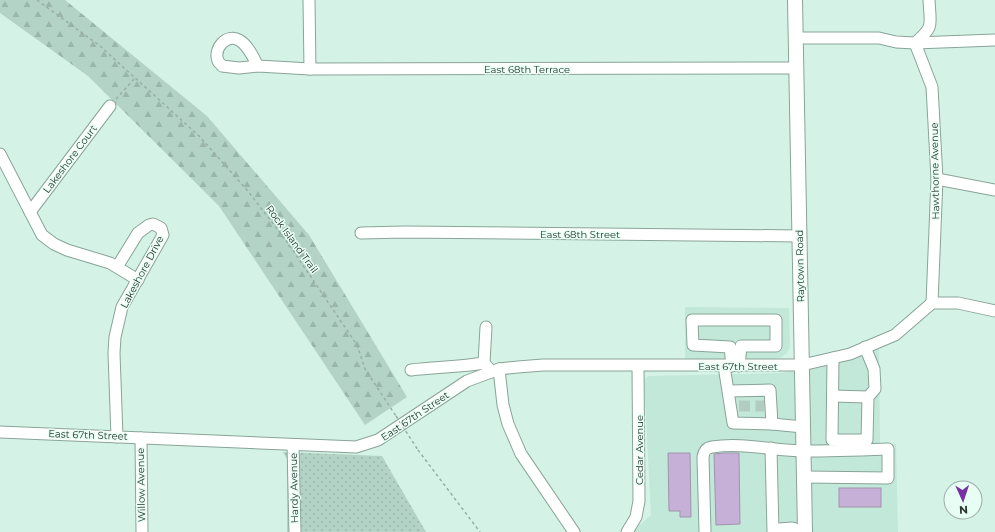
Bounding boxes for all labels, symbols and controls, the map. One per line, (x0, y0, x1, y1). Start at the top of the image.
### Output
street label: East 68th Terrace (484, 63, 570, 76)
street label: Lakeshore Court (40, 122, 100, 196)
street label: Hawthorne Avenue (928, 122, 942, 220)
street label: Rock Island Trail (263, 202, 321, 276)
street label: East 68th Street (540, 228, 620, 241)
street label: Raytown Road (793, 230, 807, 302)
street label: Lakeshore Drive (117, 234, 167, 310)
street label: East 67th Street (698, 360, 778, 373)
street label: East 67th Street (378, 388, 452, 444)
street label: Cedar Avenue (633, 415, 646, 485)
street label: East 67th Street (48, 427, 128, 443)
street label: Willow Avenue (134, 448, 148, 522)
street label: Hardy Avenue (287, 453, 301, 523)
north arrow (943, 480, 983, 520)
text: N (959, 503, 968, 517)

